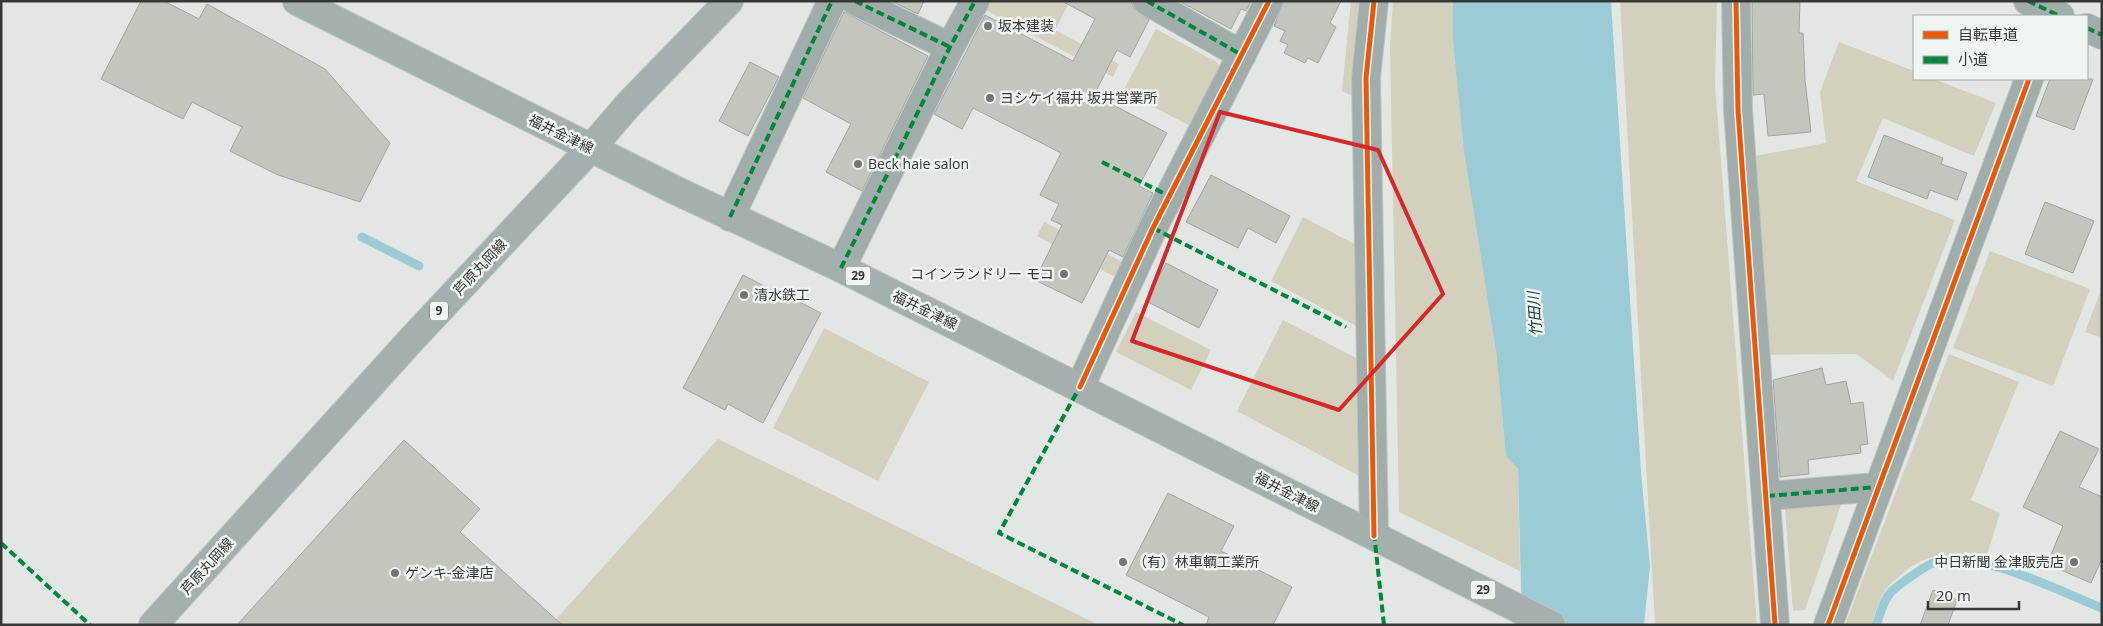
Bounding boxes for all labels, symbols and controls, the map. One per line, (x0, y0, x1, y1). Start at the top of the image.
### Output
legend (1913, 15, 2088, 80)
place label: 坂本建装 (998, 16, 1054, 35)
marker: 坂本建装 (982, 20, 994, 32)
text: 自転車道 (1958, 24, 2018, 44)
text: 小道 (1958, 49, 1988, 69)
place label: ヨシケイ福井 坂井営業所 (1000, 88, 1157, 107)
marker: ヨシケイ福井 坂井営業所 (984, 92, 996, 104)
street label: 福井金津線 (526, 110, 597, 157)
place label: Beck haie salon (868, 154, 969, 173)
marker: Beck haie salon (852, 158, 864, 170)
street label: 芦原丸岡線 (449, 235, 510, 299)
place label: コインランドリー モコ (910, 264, 1054, 283)
road number: 29 (846, 266, 870, 286)
marker: コインランドリー モコ (1058, 268, 1070, 280)
place label: 清水鉄工 (754, 285, 810, 304)
street label: 福井金津線 (890, 286, 961, 333)
marker: 清水鉄工 (738, 289, 750, 301)
water label: 竹田川 (1522, 289, 1546, 337)
road number: 9 (430, 302, 448, 321)
street label: 福井金津線 (1252, 467, 1323, 516)
street label: 芦原丸岡線 (176, 533, 237, 598)
place label: （有）林車輌工業所 (1133, 552, 1259, 571)
place label: 中日新聞 金津販売店 (1934, 552, 2064, 571)
marker: （有）林車輌工業所 (1117, 556, 1129, 568)
marker: 中日新聞 金津販売店 (2068, 556, 2080, 568)
place label: ゲンキ-金津店 (405, 563, 494, 582)
marker: ゲンキ-金津店 (389, 567, 401, 579)
scale bar (1928, 578, 2019, 610)
road number: 29 (1470, 580, 1496, 600)
text: 20 m (1936, 585, 1971, 605)

